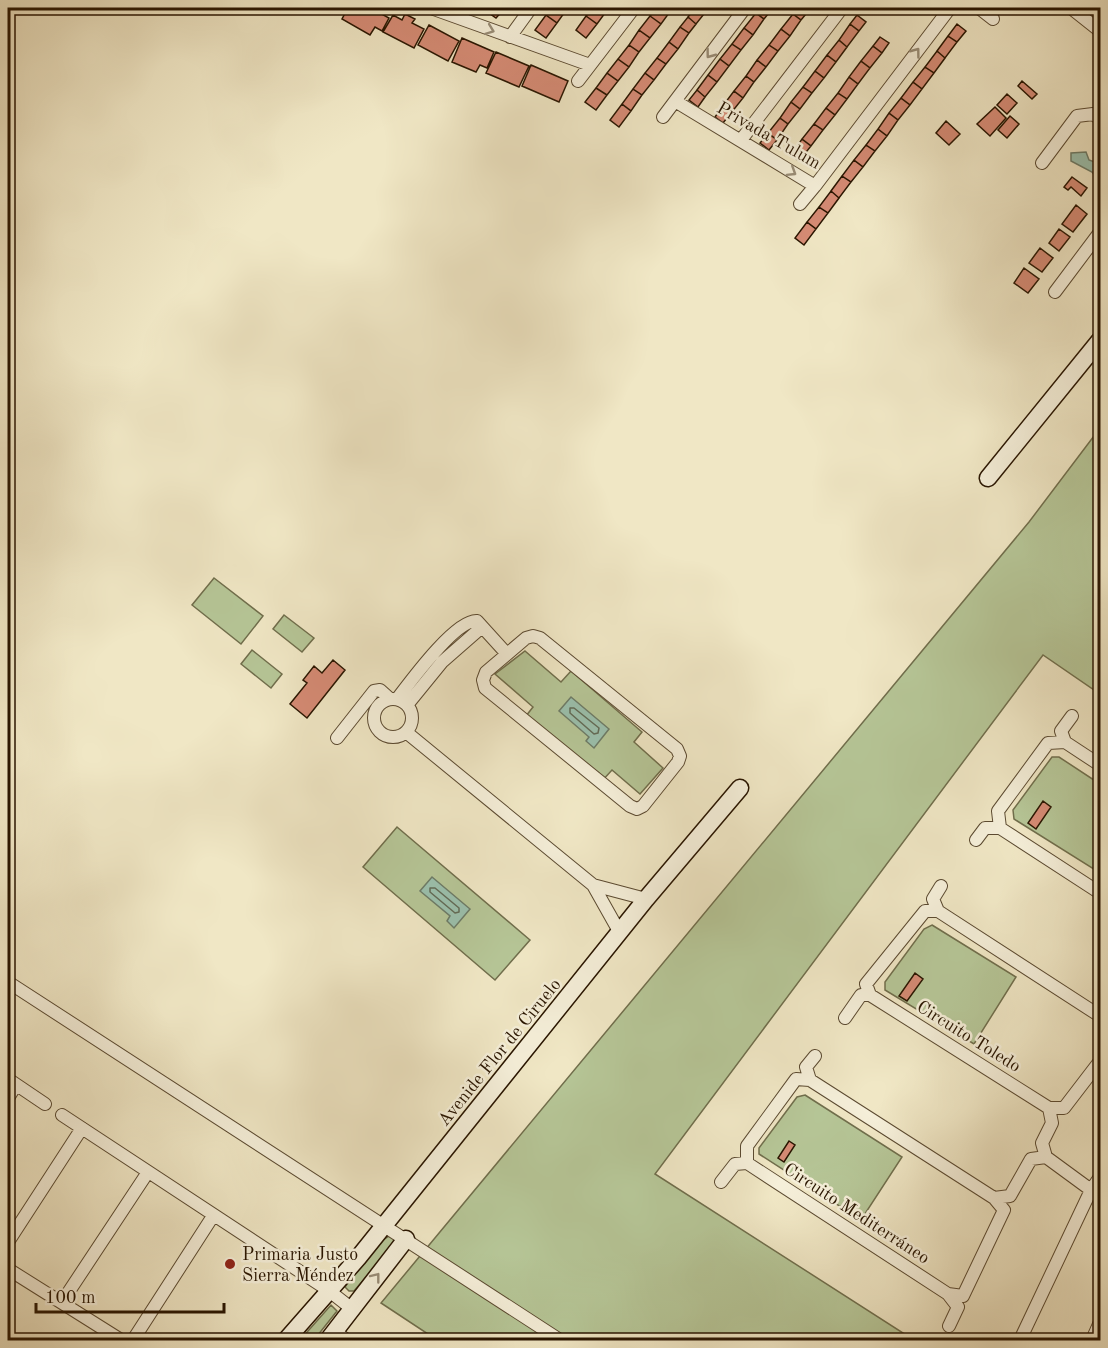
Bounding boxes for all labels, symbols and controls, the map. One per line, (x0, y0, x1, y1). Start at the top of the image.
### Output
one-way arrow (484, 22, 495, 35)
one-way arrow (707, 48, 718, 59)
one-way arrow (909, 48, 920, 59)
street label: Privada Tulum (713, 99, 824, 173)
one-way arrow (786, 164, 796, 176)
street label: Avenide Flor de Ciruelo (435, 975, 565, 1130)
street label: Circuito Toledo (913, 998, 1024, 1076)
street label: Circuito Mediterráneo (780, 1160, 933, 1268)
place label: Primaria Justo Sierra Méndez (242, 1246, 358, 1285)
marker: Primaria Justo Sierra Méndez (223, 1257, 237, 1271)
one-way arrow (368, 1273, 379, 1284)
scale bar (36, 1276, 224, 1314)
text: 100 m (45, 1289, 96, 1307)

